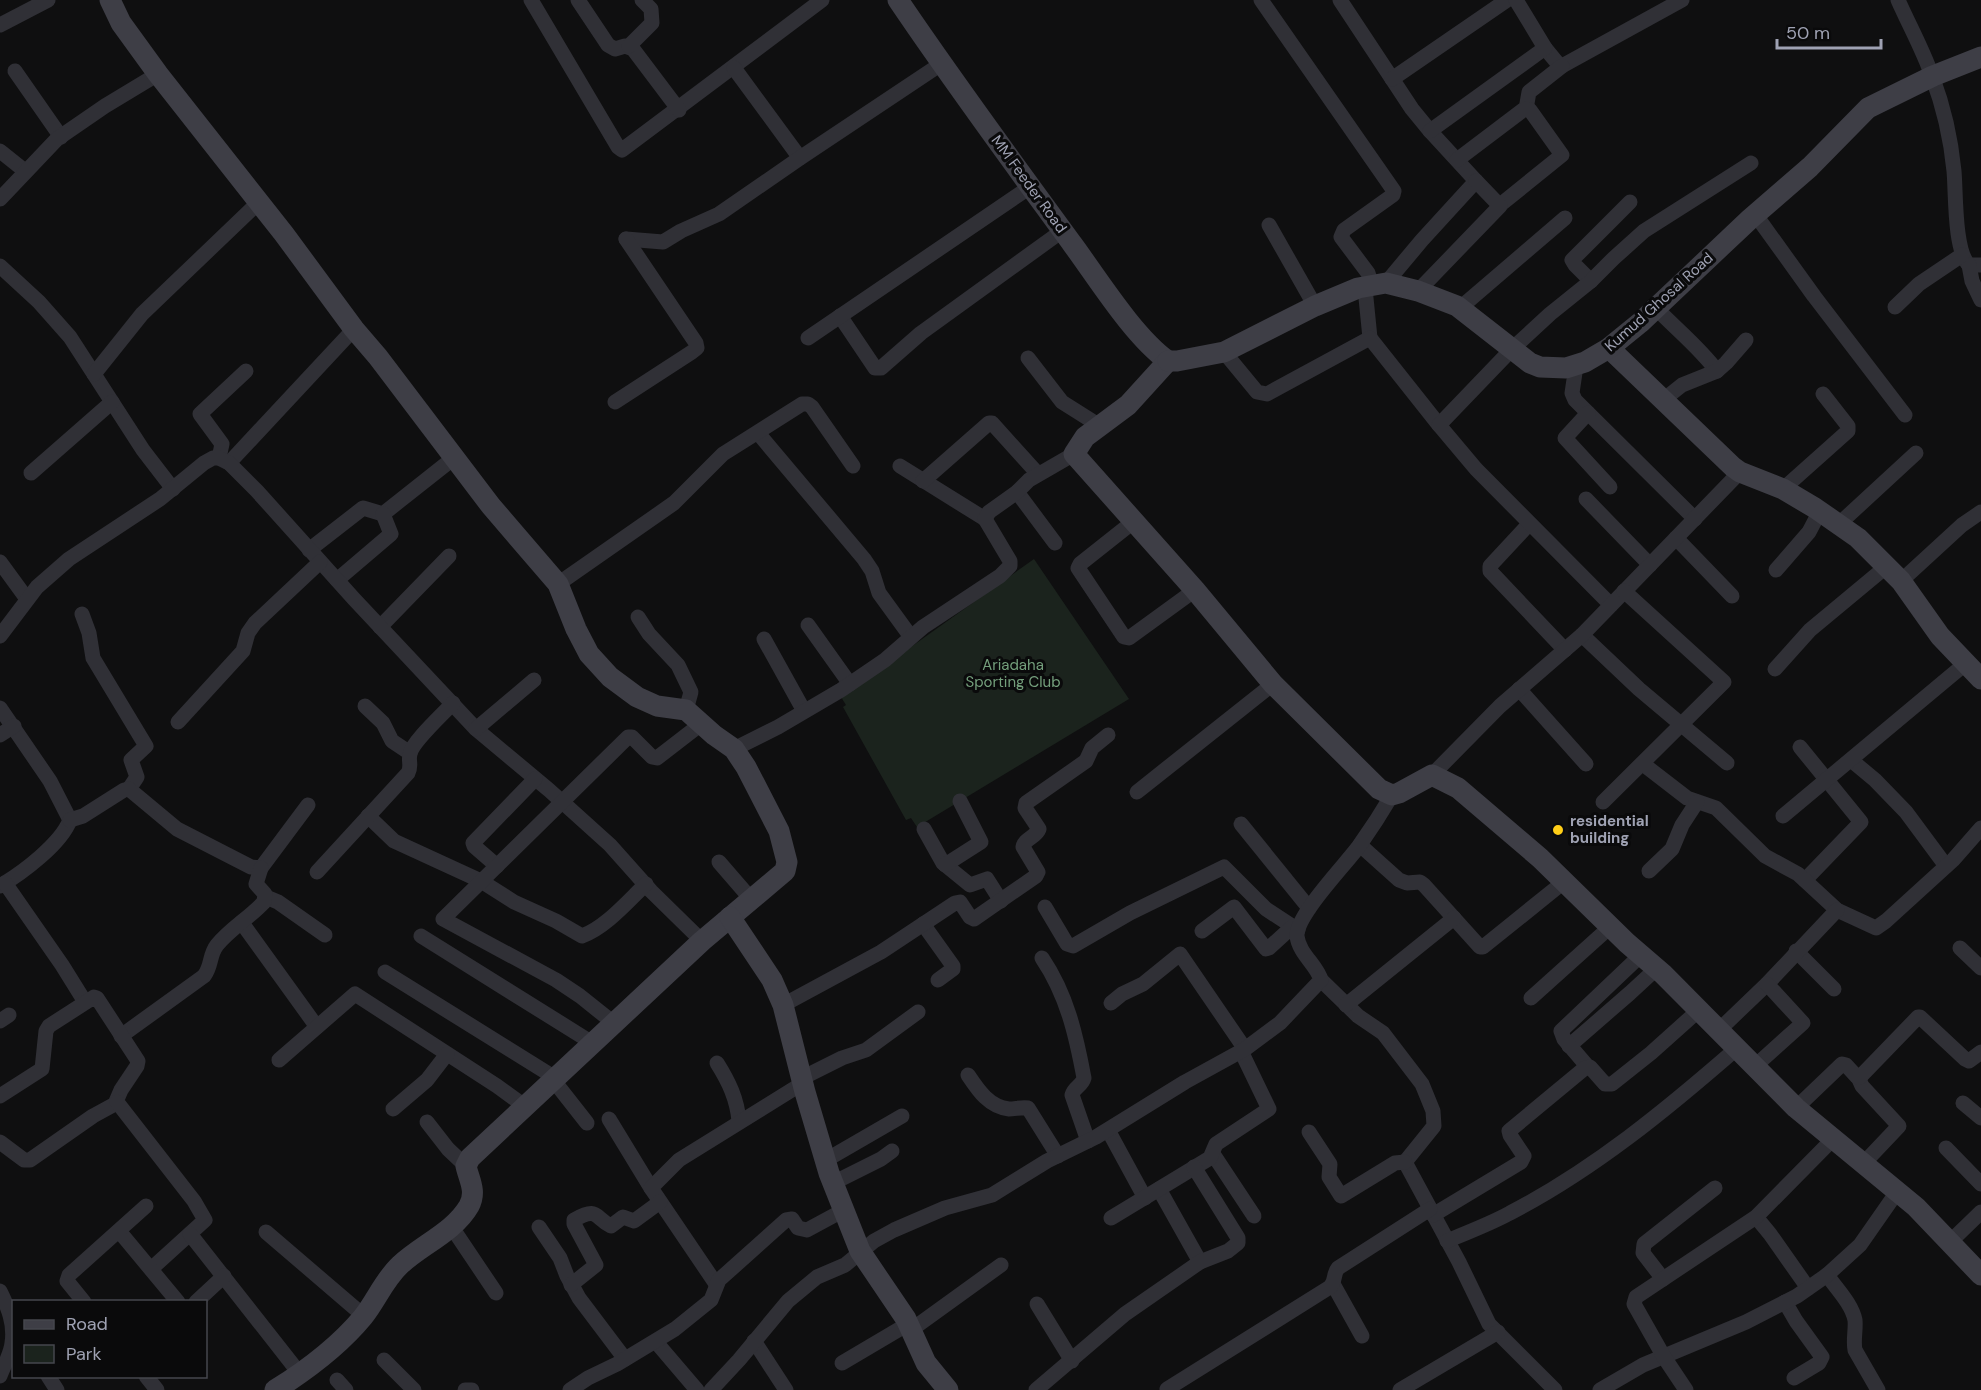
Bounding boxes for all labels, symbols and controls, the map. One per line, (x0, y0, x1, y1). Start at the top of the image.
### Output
scale bar (1777, 12, 1880, 50)
text: 50 m (1786, 21, 1830, 45)
street label: MM Feeder Road (987, 131, 1071, 237)
street label: Kumud Ghosal Road (1601, 248, 1717, 356)
park label: Ariadaha Sporting Club (965, 655, 1061, 692)
place label: residential building (1570, 811, 1649, 848)
marker: residential building (1551, 823, 1565, 837)
legend (12, 1300, 207, 1378)
text: Road (66, 1312, 108, 1336)
text: Park (66, 1342, 102, 1366)

